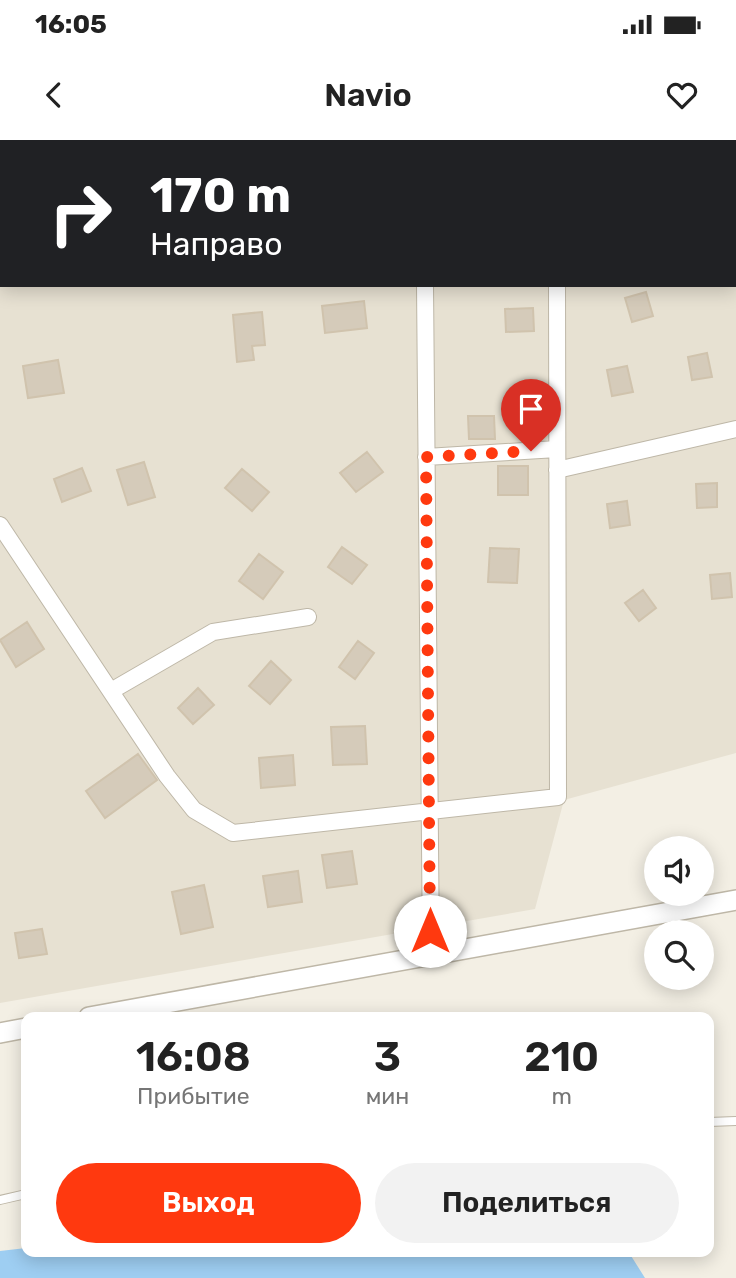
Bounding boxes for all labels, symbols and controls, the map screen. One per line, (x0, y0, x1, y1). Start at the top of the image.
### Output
text: 16:05 (35, 9, 107, 40)
icon: back (35, 76, 73, 114)
text: Navio (324, 76, 412, 114)
icon: heart (663, 76, 701, 114)
text: 170 m (150, 166, 291, 224)
icon: right (35, 168, 126, 259)
text: Направо (150, 225, 283, 263)
pin (501, 379, 561, 451)
icon: arrive (512, 390, 550, 428)
map controls (644, 836, 714, 990)
button: sound (644, 836, 714, 906)
position arrow (393, 894, 467, 968)
button: search (644, 920, 714, 990)
text: 16:08 (136, 1032, 251, 1082)
text: 3 (374, 1032, 401, 1082)
text: 210 (524, 1032, 599, 1082)
text: Прибытие (137, 1082, 250, 1110)
text: мин (366, 1082, 409, 1110)
text: m (551, 1082, 572, 1110)
button: Выход (56, 1163, 361, 1243)
button: Поделиться (375, 1163, 679, 1243)

